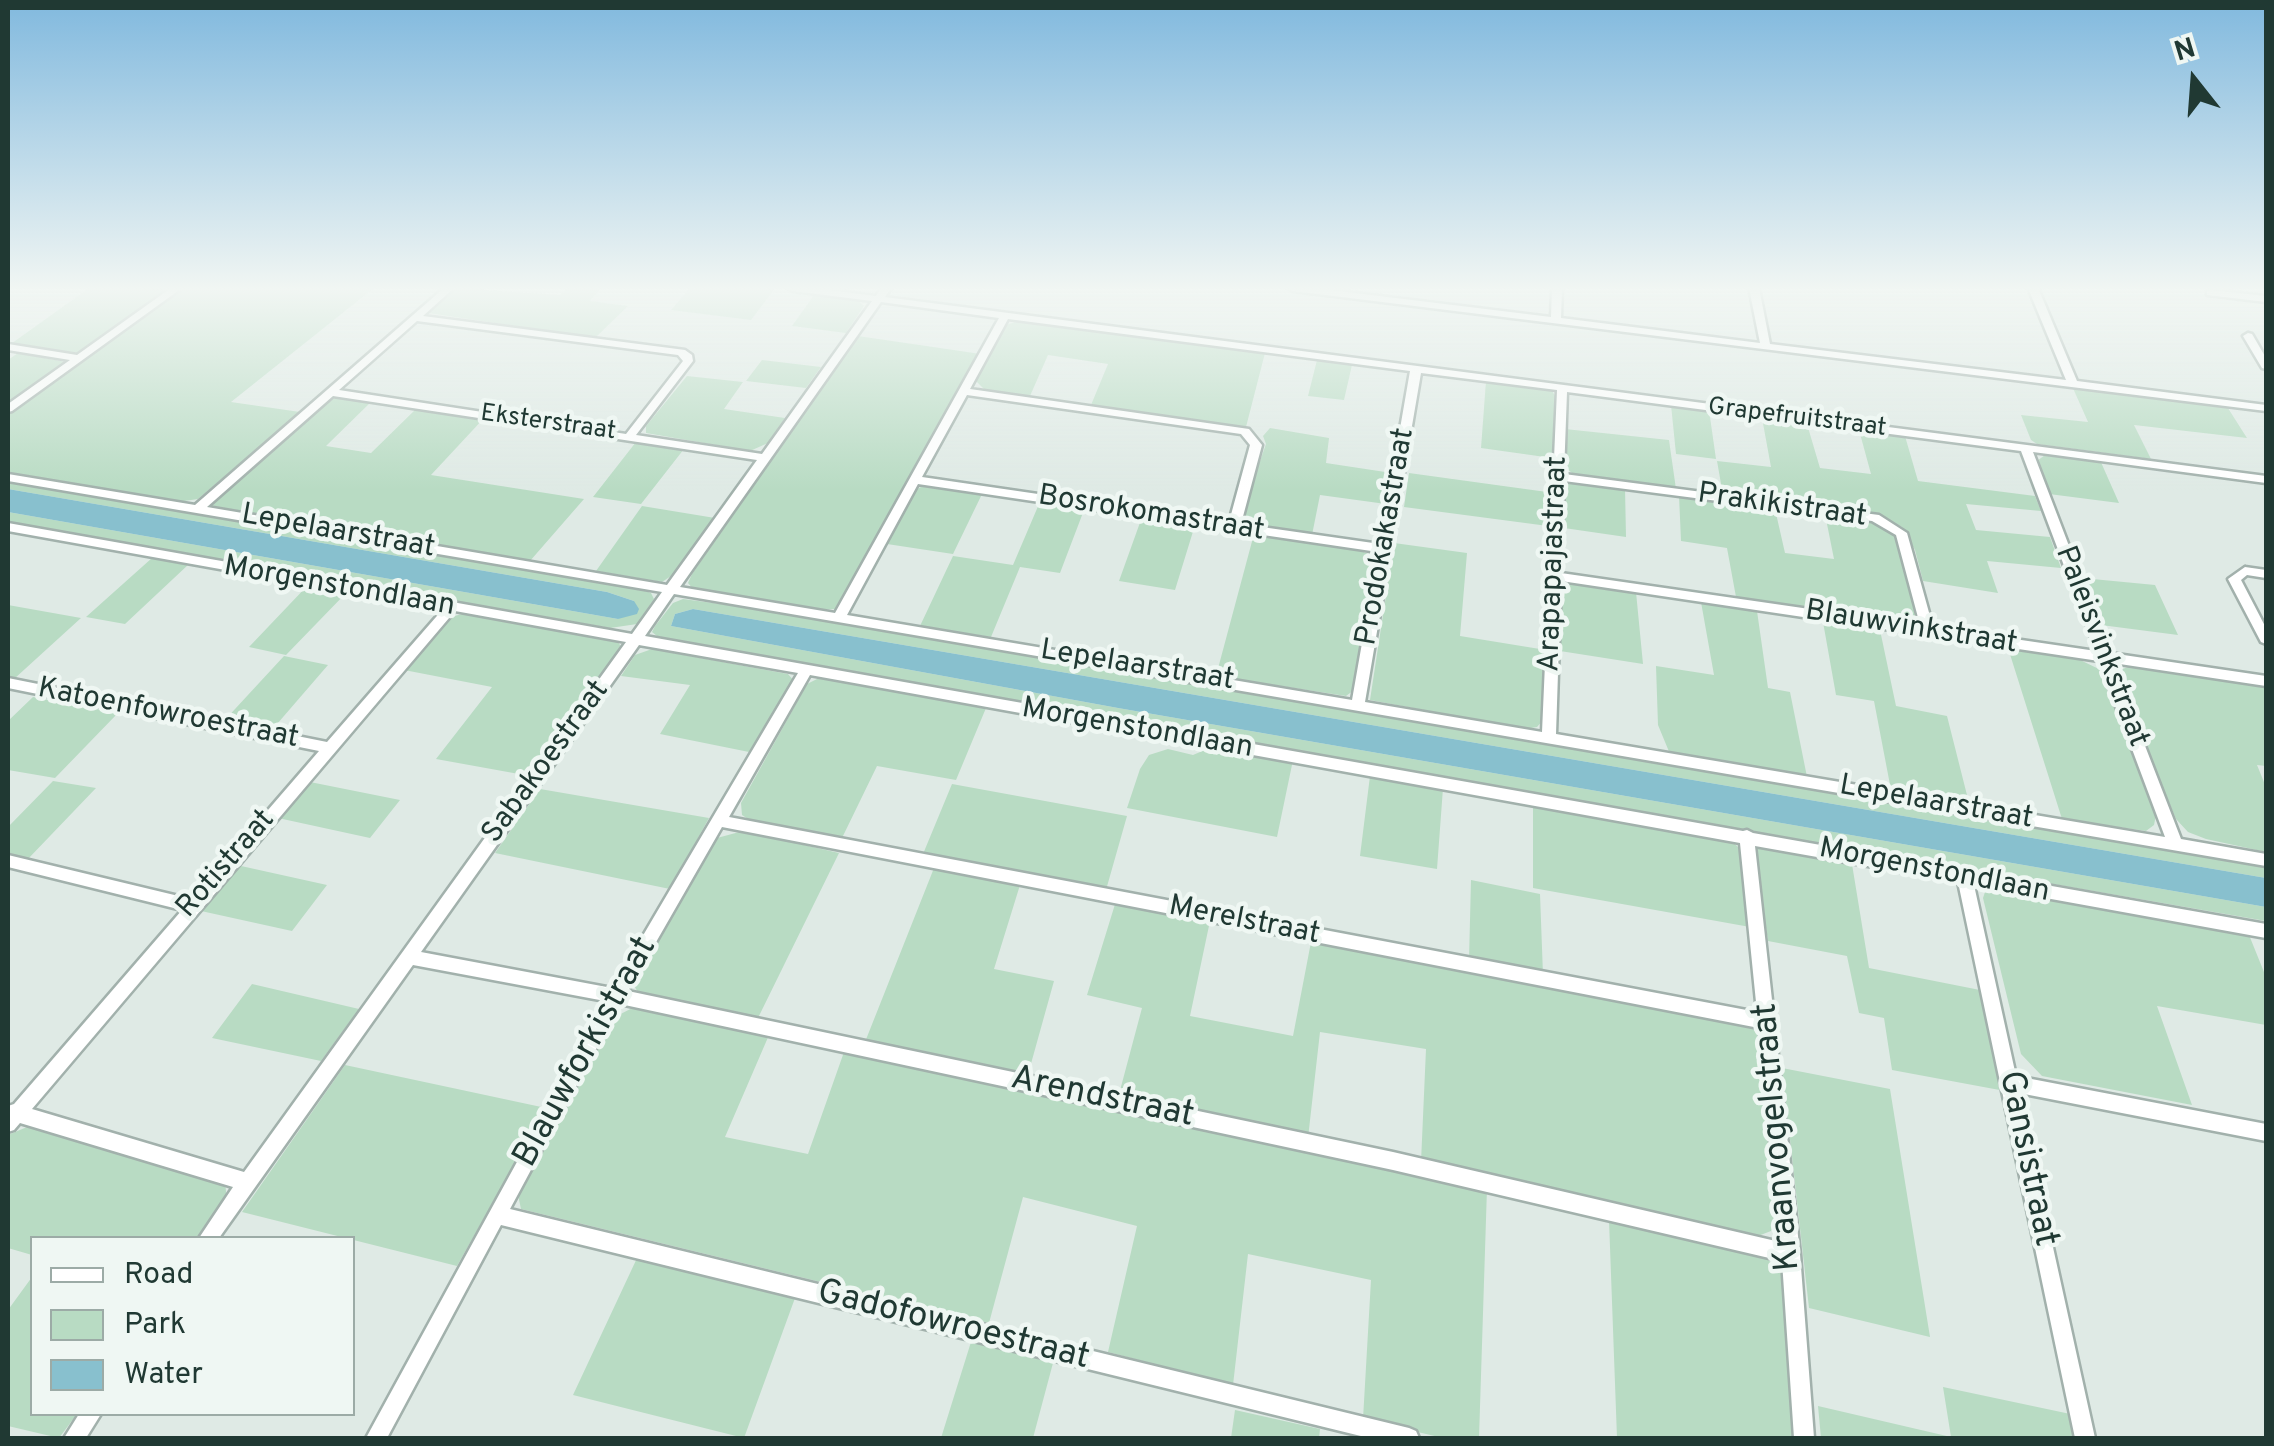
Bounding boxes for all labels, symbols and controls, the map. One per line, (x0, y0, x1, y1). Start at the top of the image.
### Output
north arrow (2144, 30, 2244, 130)
text: N (2170, 31, 2200, 71)
street label: Grapefruitstraat (1706, 393, 1888, 445)
street label: Eksterstraat (478, 400, 618, 448)
street label: Prodokakastraat (1350, 425, 1424, 649)
street label: Arapapajastraat (1533, 455, 1577, 673)
street label: Prakikistraat (1695, 477, 1869, 537)
street label: Bosrokomastraat (1035, 479, 1267, 551)
street label: Lepelaarstraat (239, 498, 437, 568)
street label: Paleisvinkstraat (2045, 542, 2155, 752)
street label: Morgenstondlaan (221, 550, 457, 626)
street label: Blauwvinkstraat (1802, 594, 2020, 664)
street label: Lepelaarstraat (1038, 634, 1236, 700)
street label: Katoenfowroestraat (35, 672, 301, 758)
street label: Sabakoestraat (476, 675, 618, 851)
street label: Morgenstondlaan (1019, 692, 1255, 768)
street label: Lepelaarstraat (1837, 769, 2035, 839)
street label: Rotistraat (170, 804, 284, 926)
street label: Morgenstondlaan (1816, 832, 2052, 912)
street label: Merelstraat (1165, 890, 1323, 954)
street label: Blauwforkistraat (506, 931, 668, 1175)
street label: Kraanvogelstraat (1746, 1001, 1812, 1273)
street label: Arendstraat (1007, 1059, 1197, 1139)
street label: Gansistraat (1987, 1067, 2065, 1251)
legend (30, 1236, 355, 1416)
text: Road (124, 1257, 193, 1294)
street label: Gadofowroestraat (813, 1273, 1093, 1381)
text: Park (124, 1307, 186, 1344)
text: Water (124, 1357, 203, 1394)

